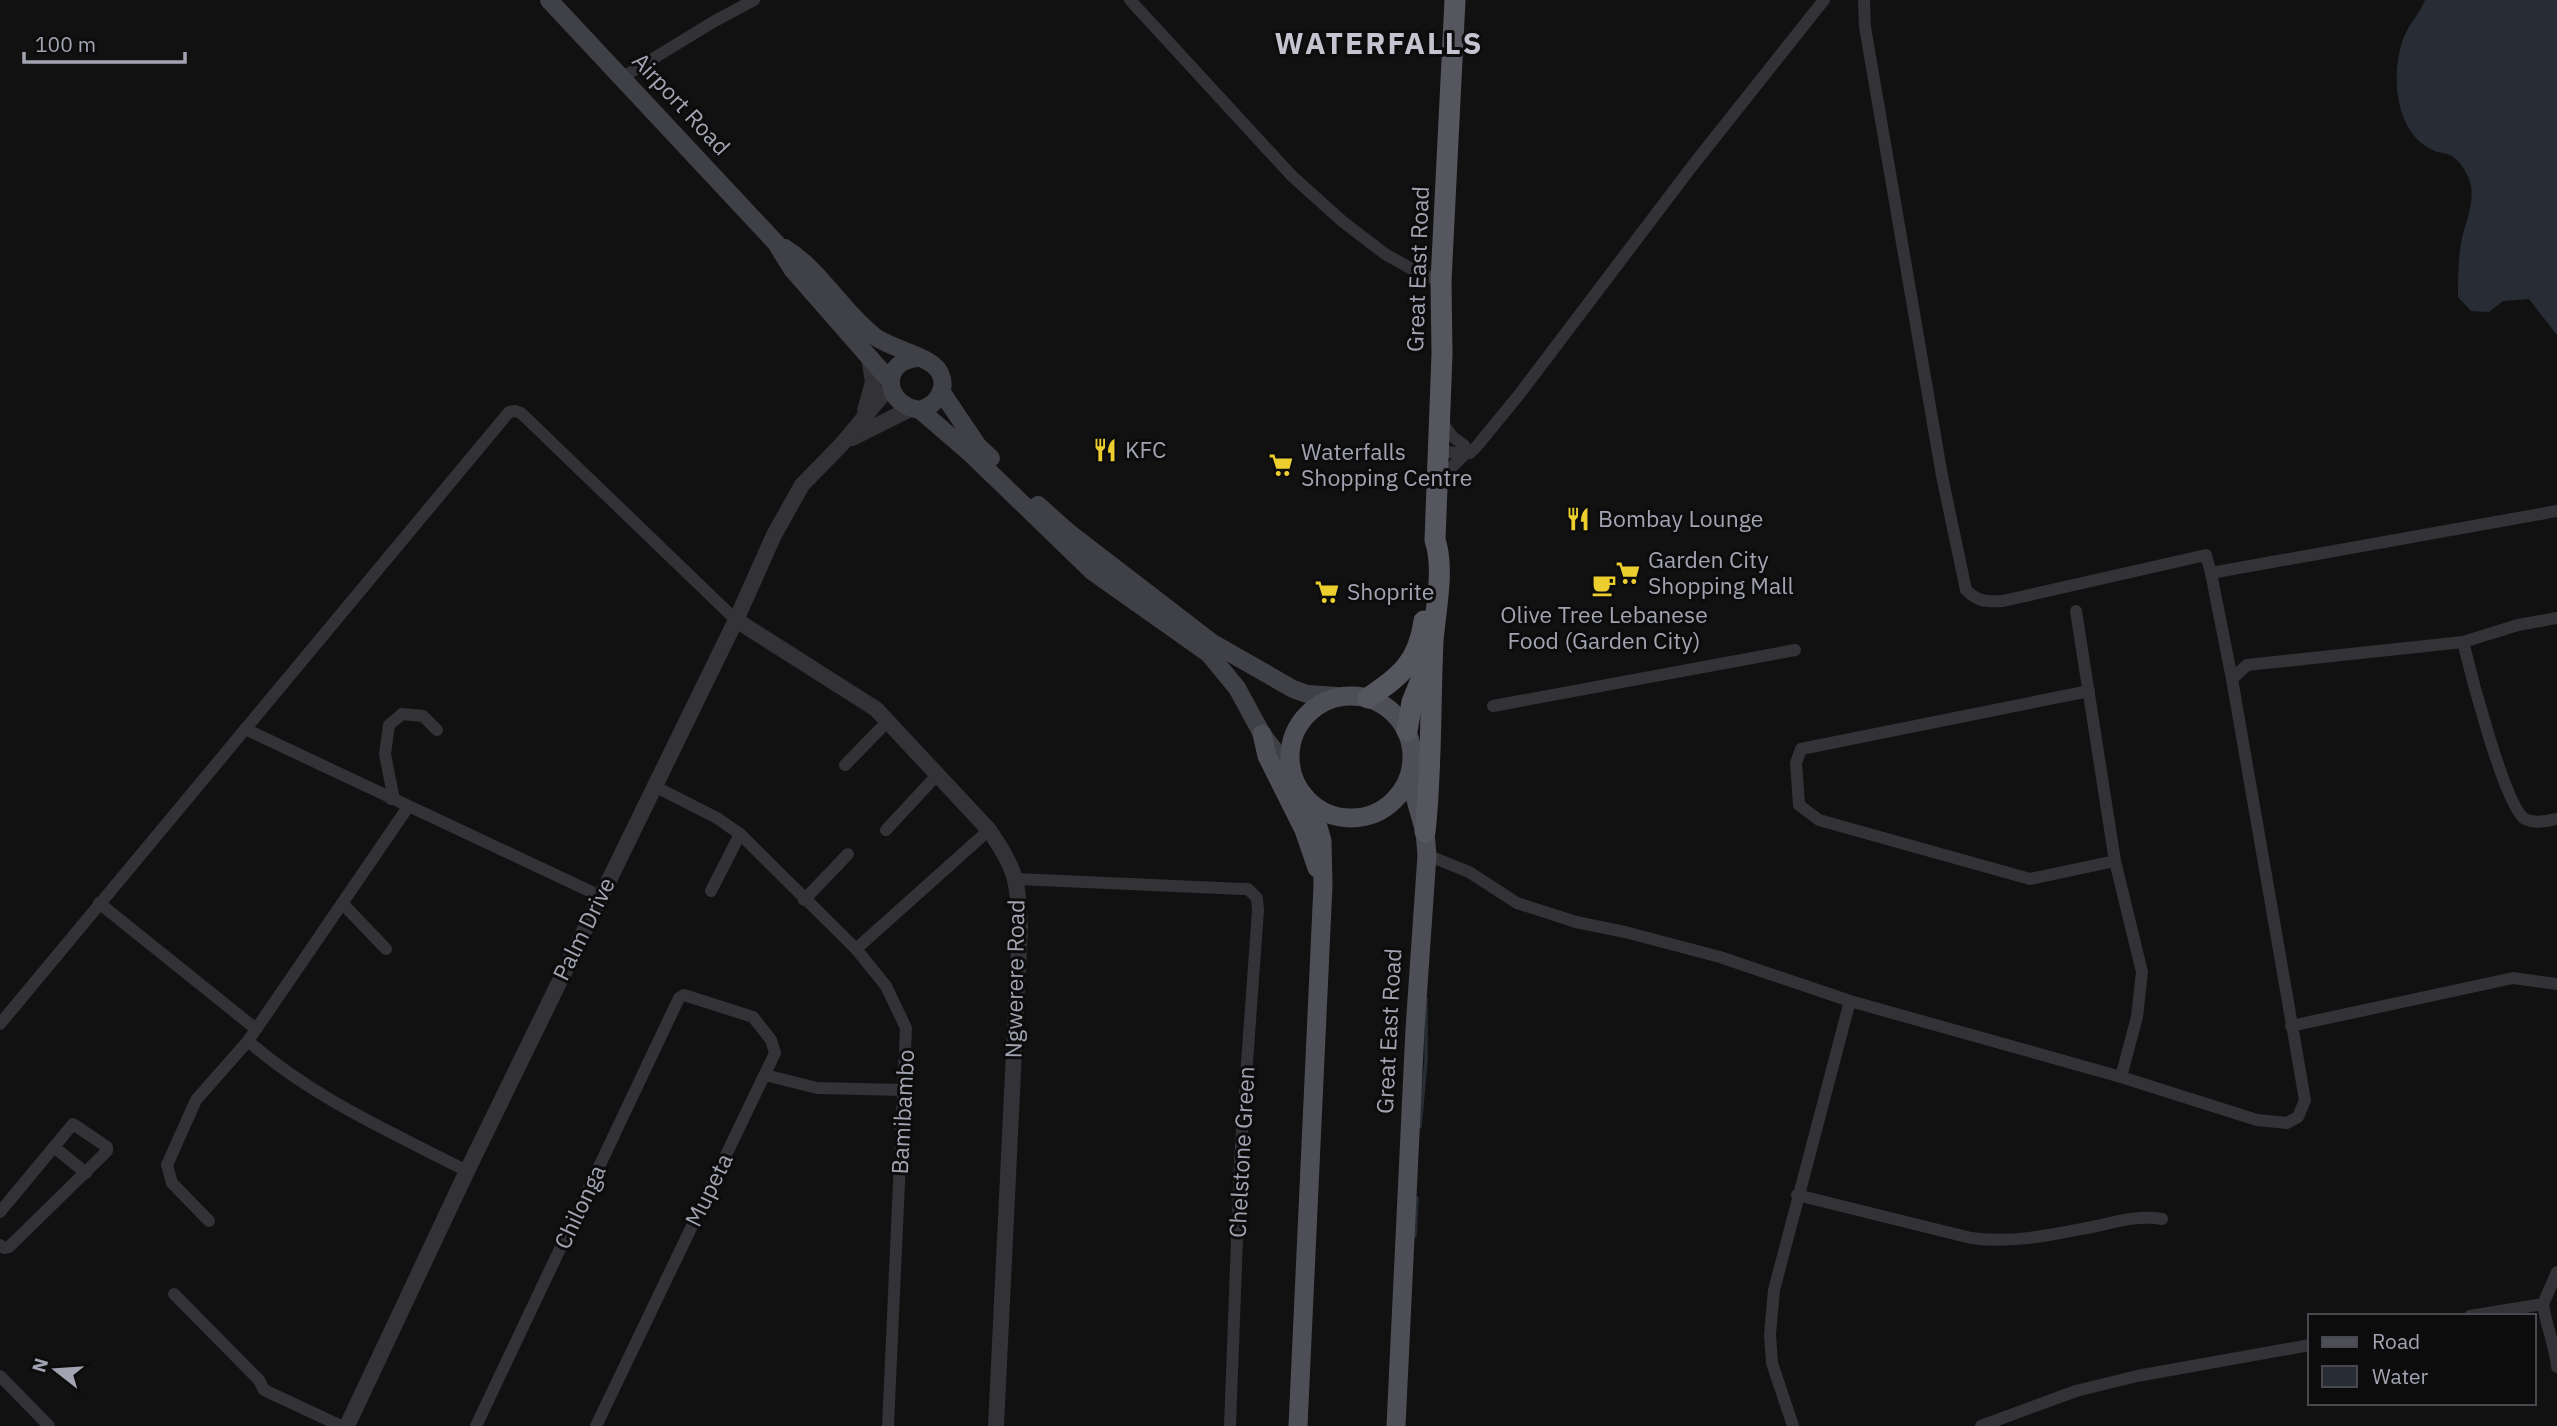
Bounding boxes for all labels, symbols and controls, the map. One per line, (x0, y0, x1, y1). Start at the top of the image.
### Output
scale bar (24, 21, 186, 65)
district label: WATERFALLS (1275, 23, 1483, 62)
text: 100 m (35, 30, 96, 58)
street label: Airport Road (626, 46, 737, 161)
street label: Great East Road (1399, 186, 1435, 352)
place label: KFC (1125, 434, 1166, 464)
restaurant icon: KFC (1091, 436, 1119, 464)
place label: Waterfalls Shopping Centre (1301, 436, 1472, 492)
supermarket icon: Waterfalls Shopping Centre (1267, 451, 1295, 479)
place label: Bombay Lounge (1598, 503, 1763, 533)
restaurant icon: Bombay Lounge (1564, 505, 1592, 533)
place label: Garden City Shopping Mall (1648, 544, 1794, 600)
supermarket icon: Garden City Shopping Mall (1614, 559, 1642, 587)
cafe icon: Olive Tree Lebanese Food (Garden City) (1590, 571, 1618, 599)
place label: Shoprite (1347, 576, 1434, 606)
supermarket icon: Shoprite (1313, 578, 1341, 606)
place label: Olive Tree Lebanese Food (Garden City) (1500, 599, 1708, 655)
street label: Palm Drive (545, 872, 621, 985)
street label: Ngwerere Road (998, 899, 1030, 1059)
street label: Great East Road (1369, 947, 1407, 1115)
street label: Bamibambo (884, 1049, 920, 1175)
street label: Chelstone Green (1222, 1065, 1260, 1239)
street label: Mupeta (678, 1148, 739, 1231)
street label: Chilonga (547, 1160, 612, 1254)
legend (2308, 1314, 2536, 1405)
text: Road (2372, 1327, 2420, 1355)
north arrow (21, 1335, 91, 1405)
text: N (26, 1355, 53, 1375)
text: Water (2372, 1362, 2429, 1390)

